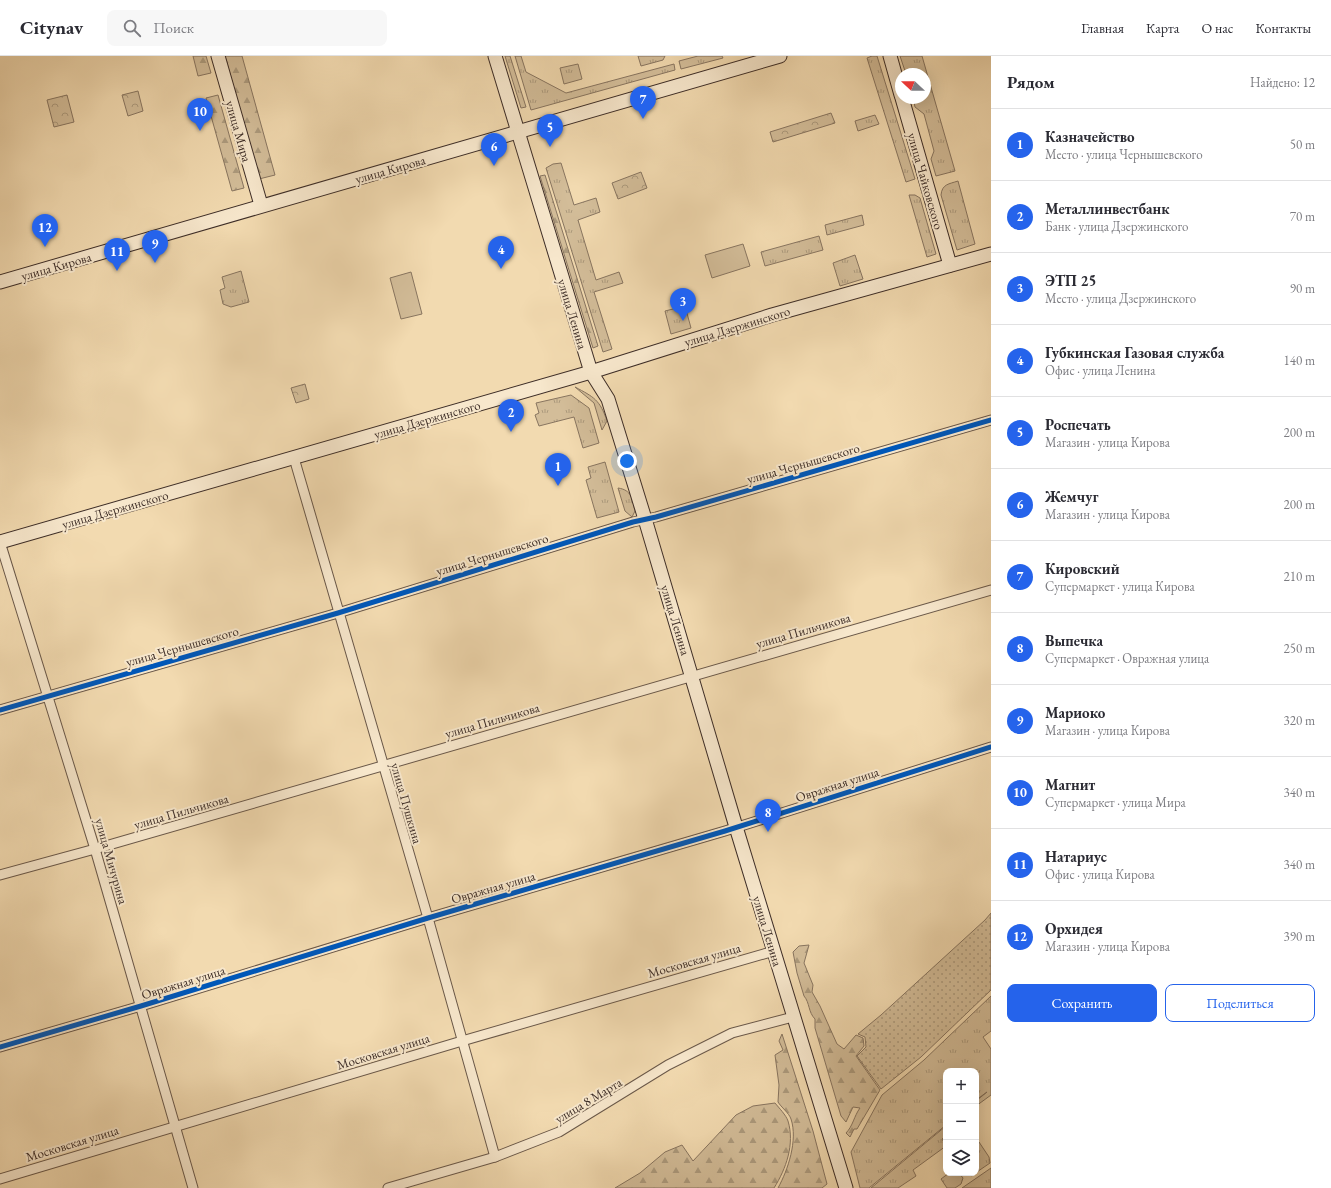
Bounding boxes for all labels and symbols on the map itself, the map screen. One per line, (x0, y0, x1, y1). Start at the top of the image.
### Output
north arrow (895, 68, 931, 104)
pin: 7 (630, 86, 656, 119)
pin: 10 (187, 98, 213, 131)
street label: улица Мира (222, 98, 256, 165)
pin: 5 (537, 114, 563, 147)
street label: улица Чайковского (904, 131, 948, 232)
pin: 6 (481, 133, 507, 166)
street label: улица Кирова (353, 151, 428, 188)
pin: 12 (32, 214, 58, 247)
pin: 9 (142, 230, 168, 263)
pin: 4 (488, 236, 514, 269)
pin: 11 (104, 238, 130, 271)
street label: улица Кирова (19, 248, 94, 285)
street label: улица Ленина (554, 277, 592, 352)
pin: 3 (670, 288, 696, 321)
street label: улица Дзержинского (682, 302, 792, 351)
street label: улица Дзержинского (372, 396, 482, 443)
pin: 2 (498, 399, 524, 432)
street label: улица Чернышевского (745, 439, 861, 488)
your location (617, 451, 637, 471)
pin: 1 (545, 453, 571, 486)
street label: улица Дзержинского (60, 486, 170, 533)
street label: улица Чернышевского (434, 529, 550, 580)
street label: улица Ленина (657, 583, 695, 658)
street label: улица Пильчикова (754, 609, 853, 652)
street label: улица Чернышевского (124, 622, 240, 671)
street label: улица Пильчикова (443, 699, 542, 742)
street label: улица Пушкина (387, 761, 426, 846)
street label: Овражная улица (793, 763, 882, 806)
street label: улица Пильчикова (132, 790, 231, 833)
pin: 8 (755, 799, 781, 832)
street label: улица Мичурина (91, 816, 132, 907)
street label: Овражная улица (449, 867, 538, 908)
street label: улица Ленина (749, 894, 787, 969)
street label: Московская улица (646, 939, 743, 982)
street label: Овражная улица (139, 961, 228, 1003)
street label: Московская улица (335, 1029, 432, 1074)
street label: улица 8 Марта (551, 1073, 626, 1127)
street label: Московская улица (24, 1121, 121, 1166)

